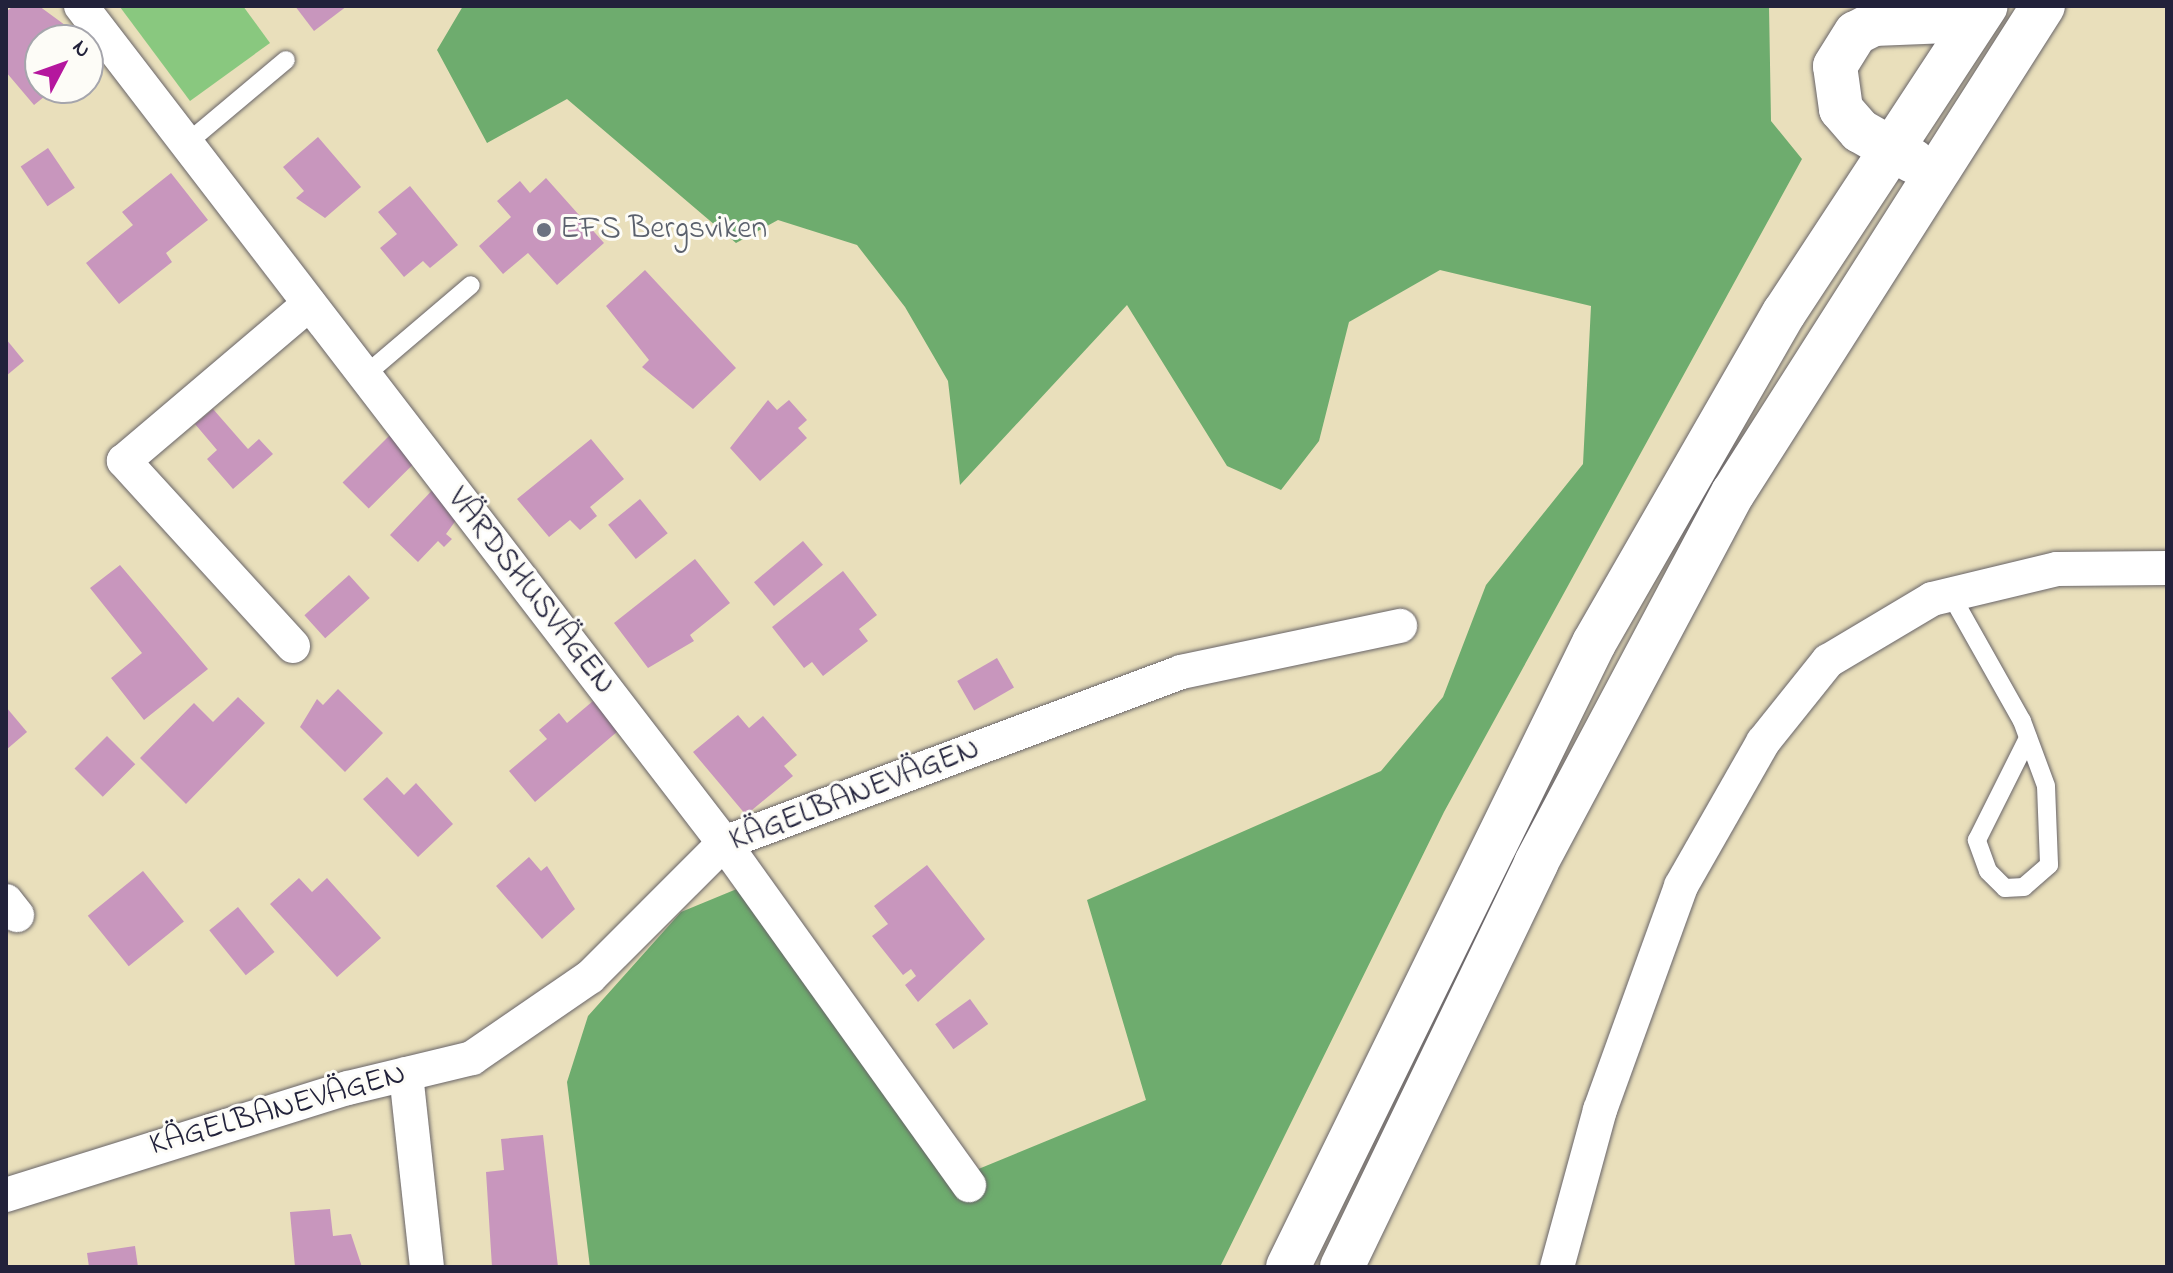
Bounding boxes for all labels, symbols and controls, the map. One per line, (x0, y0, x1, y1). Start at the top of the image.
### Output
north arrow (24, 24, 104, 104)
text: N (64, 33, 98, 66)
place label: EFS Bergsviken (560, 211, 767, 249)
marker: EFS Bergsviken (535, 221, 553, 239)
street label: VÄRDSHUSVÄGEN (437, 481, 623, 703)
street label: KÄGELBANEVÄGEN (725, 731, 985, 861)
street label: KÄGELBANEVÄGEN (146, 1056, 410, 1166)

